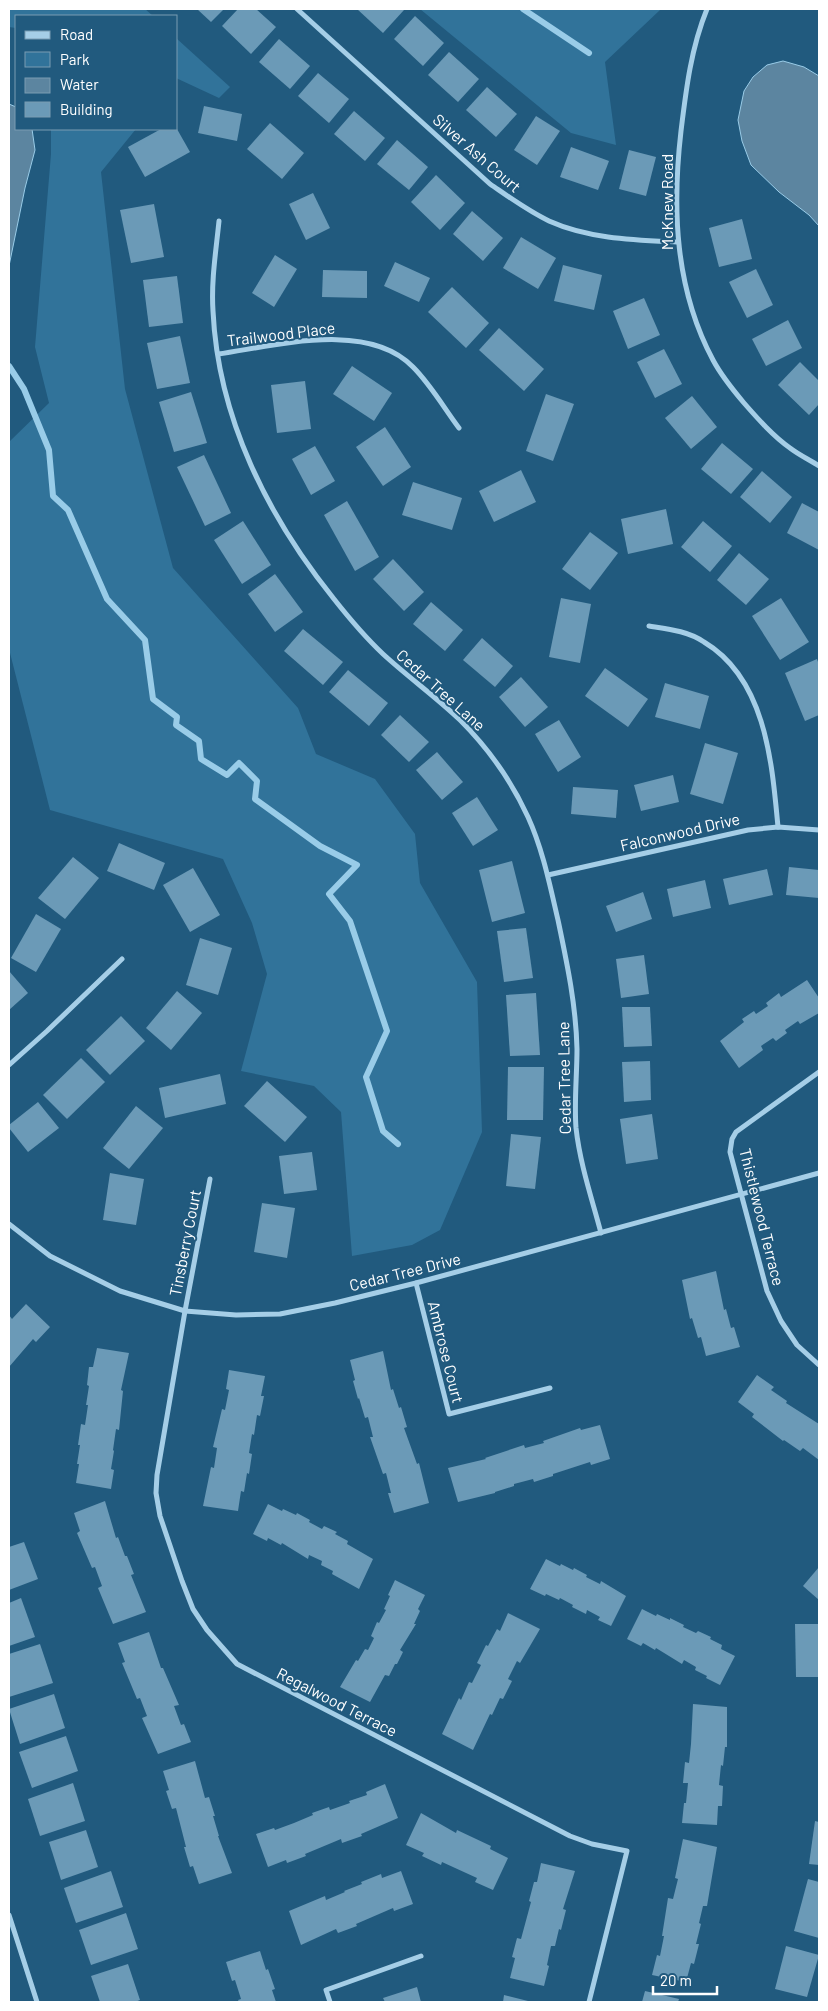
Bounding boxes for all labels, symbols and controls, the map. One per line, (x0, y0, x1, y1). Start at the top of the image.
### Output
legend (15, 15, 178, 130)
text: Road (60, 25, 93, 43)
text: Park (60, 50, 90, 68)
text: Water (60, 75, 99, 93)
text: Building (60, 100, 113, 118)
street label: Silver Ash Court (430, 109, 525, 196)
street label: McKnew Road (657, 154, 676, 250)
street label: Trailwood Place (226, 317, 336, 350)
street label: Cedar Tree Lane (393, 645, 490, 734)
street label: Falconwood Drive (618, 809, 742, 855)
street label: Cedar Tree Lane (553, 1021, 574, 1135)
street label: Thistlewood Terrace (736, 1146, 789, 1288)
street label: Tinsberry Court (165, 1188, 204, 1298)
street label: Cedar Tree Drive (347, 1248, 463, 1295)
street label: Ambrose Court (425, 1299, 468, 1405)
street label: Regalwood Terrace (274, 1663, 401, 1740)
scale bar (653, 1964, 717, 1996)
text: 20 m (660, 1971, 692, 1989)

